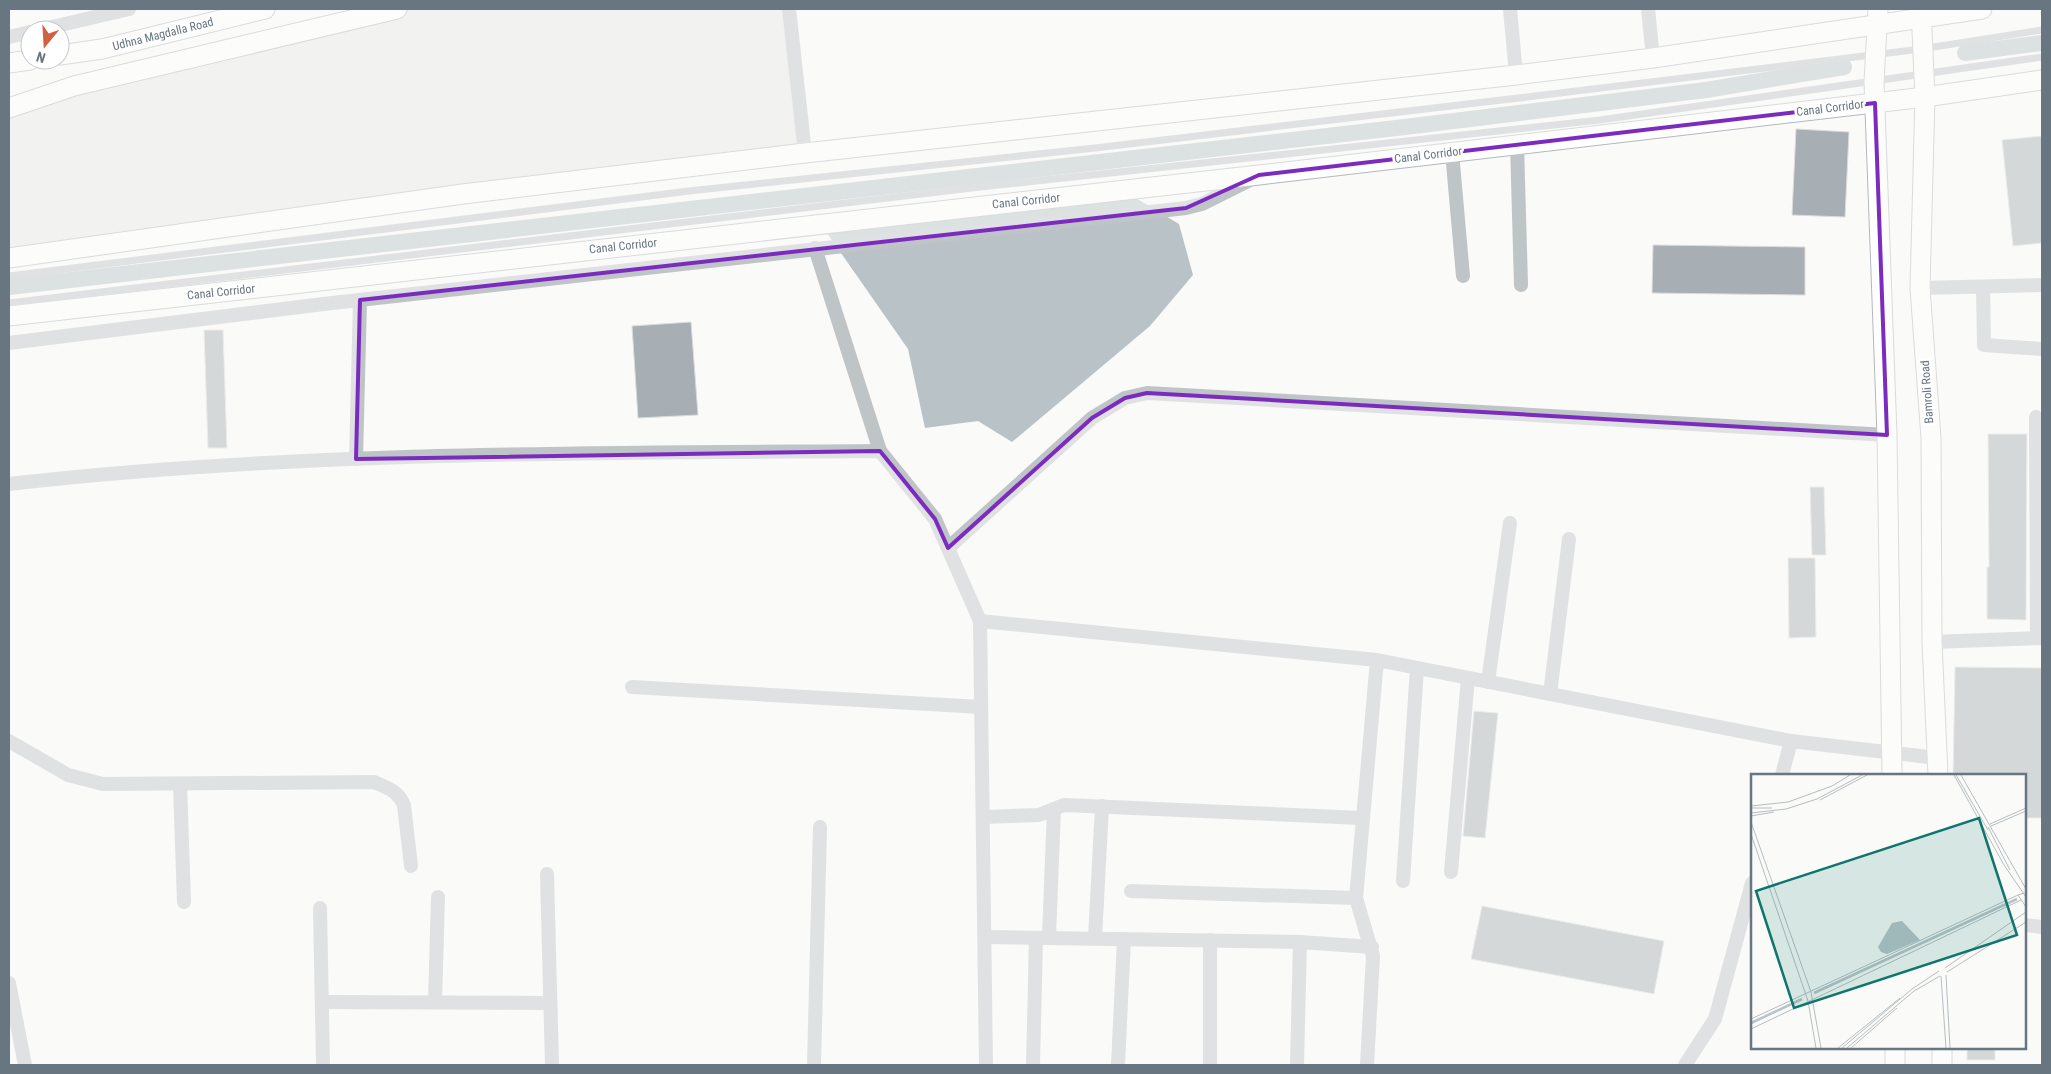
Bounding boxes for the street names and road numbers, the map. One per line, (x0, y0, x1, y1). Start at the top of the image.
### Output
street label: Udhna Magdalla Road (111, 15, 215, 53)
street label: Canal Corridor (1795, 97, 1865, 119)
street label: Canal Corridor (1393, 144, 1463, 166)
street label: Canal Corridor (991, 190, 1061, 212)
street label: Canal Corridor (588, 235, 658, 257)
street label: Canal Corridor (186, 281, 256, 303)
street label: Bamroli Road (1918, 360, 1936, 424)

